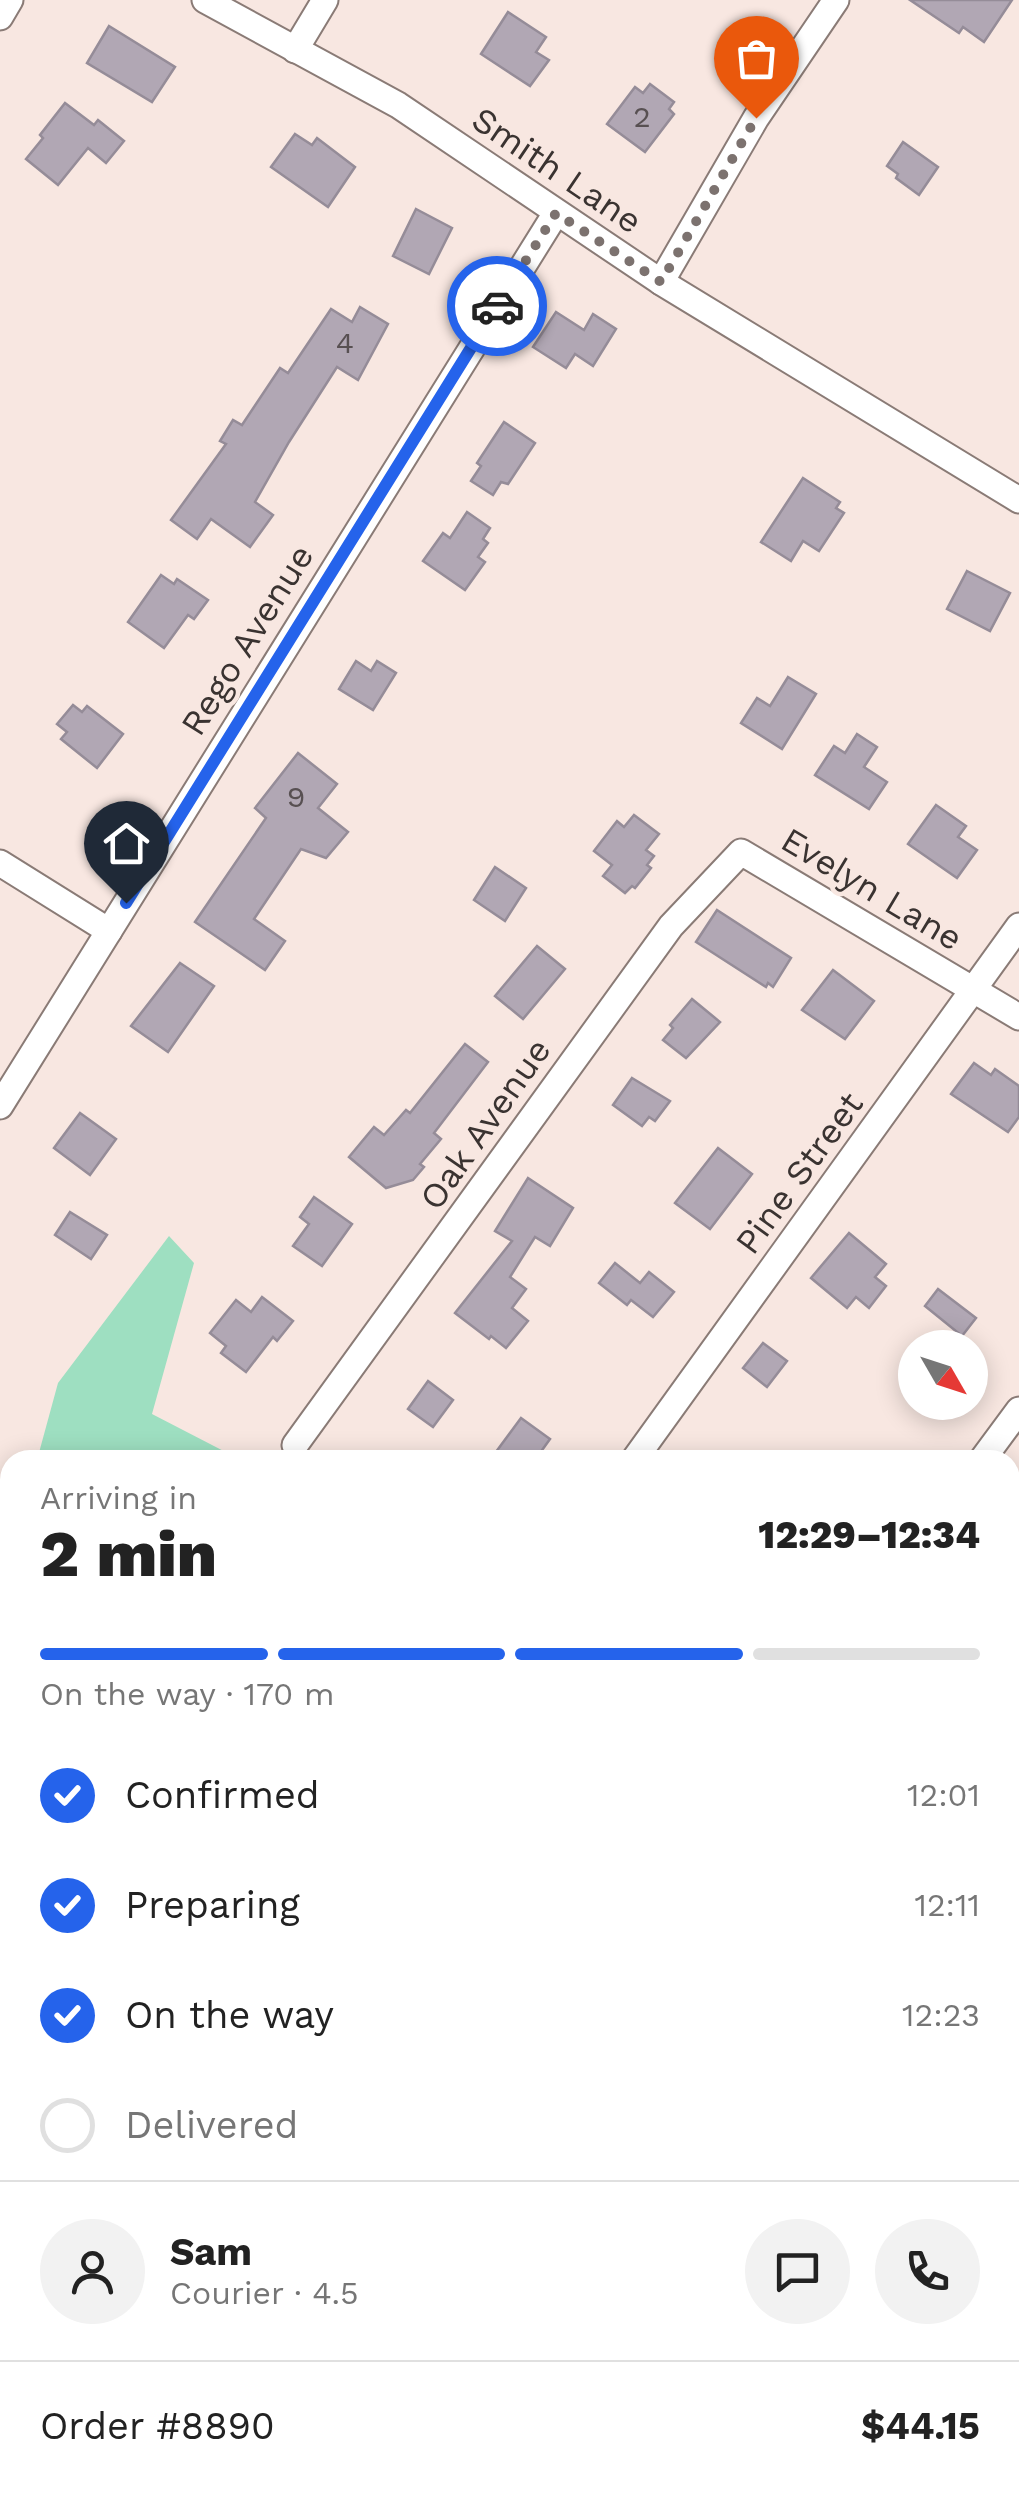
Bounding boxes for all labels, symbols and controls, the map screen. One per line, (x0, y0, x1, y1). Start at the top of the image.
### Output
pin (714, 16, 799, 119)
icon: bag (729, 31, 784, 86)
street label: Smith Lane (464, 98, 650, 242)
house number: 2 (633, 99, 651, 134)
courier (447, 256, 547, 356)
icon: car (470, 279, 525, 334)
house number: 4 (336, 325, 354, 360)
street label: Rego Avenue (172, 537, 322, 743)
house number: 9 (287, 779, 305, 814)
pin (84, 801, 169, 904)
icon: home (99, 816, 154, 871)
street label: Evelyn Lane (774, 819, 970, 959)
street label: Oak Avenue (411, 1030, 559, 1218)
street label: Pine Street (726, 1084, 872, 1262)
north arrow (898, 1330, 988, 1420)
map controls (898, 1330, 988, 1420)
text: Arriving in (40, 1479, 197, 1517)
text: 12:29–12:34 (758, 1513, 980, 1557)
text: 2 min (40, 1516, 217, 1592)
text: On the way · 170 m (40, 1675, 335, 1713)
icon: check (40, 1768, 95, 1823)
text: Confirmed (125, 1773, 320, 1817)
text: 12:01 (907, 1776, 980, 1814)
icon: check (40, 1878, 95, 1933)
text: Preparing (125, 1883, 300, 1927)
text: 12:11 (914, 1886, 980, 1924)
icon: check (40, 1988, 95, 2043)
text: On the way (125, 1993, 334, 2037)
text: 12:23 (902, 1996, 980, 2034)
text: Delivered (125, 2103, 298, 2147)
button: person (40, 2219, 145, 2324)
button: chat (745, 2219, 850, 2324)
button: phone (875, 2219, 980, 2324)
text: Sam (170, 2230, 252, 2274)
text: Courier · 4.5 (170, 2274, 359, 2312)
text: Order #8890 (40, 2404, 275, 2448)
text: $44.15 (861, 2404, 980, 2448)

